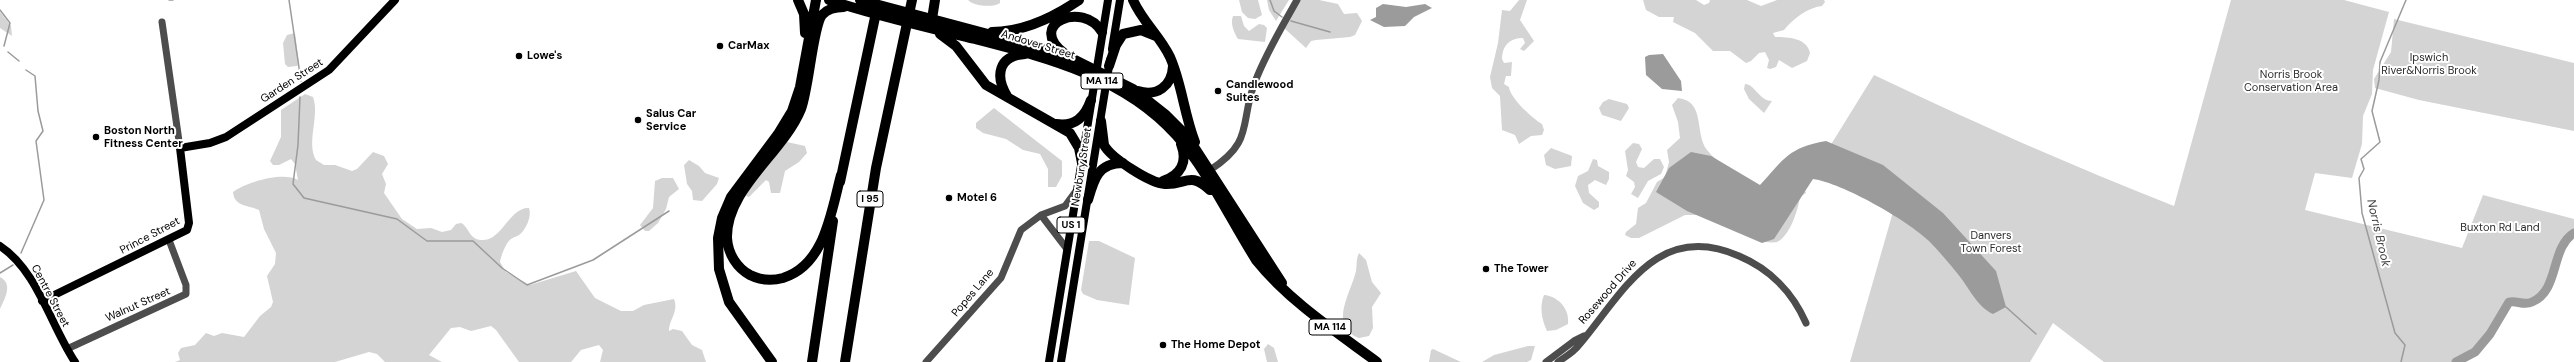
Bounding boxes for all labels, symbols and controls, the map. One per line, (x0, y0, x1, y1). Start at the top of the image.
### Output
street label: Andover Street (999, 27, 1077, 63)
place label: CarMax (728, 39, 770, 53)
marker: CarMax (715, 41, 725, 51)
place label: Lowe's (527, 49, 562, 63)
marker: Lowe's (514, 51, 524, 61)
park label: Ipswich River&Norris Brook (2381, 51, 2477, 77)
street label: Garden Street (258, 56, 326, 106)
park label: Norris Brook Conservation Area (2244, 68, 2338, 94)
road number: MA 114 (1081, 73, 1123, 89)
place label: Candlewood Suites (1226, 78, 1293, 104)
marker: Candlewood Suites (1213, 86, 1223, 96)
place label: Salus Car Service (646, 107, 696, 133)
marker: Salus Car Service (633, 115, 643, 125)
place label: Boston North Fitness Center (104, 124, 183, 150)
street label: Newbury Street (1069, 127, 1095, 207)
marker: Boston North Fitness Center (91, 132, 101, 142)
road number: I 95 (857, 191, 883, 207)
place label: Motel 6 (957, 191, 997, 205)
marker: Motel 6 (944, 193, 954, 203)
water label: Norris Brook (2363, 198, 2393, 268)
street label: Prince Street (118, 215, 182, 257)
road number: US 1 (1057, 217, 1085, 233)
park label: Buxton Rd Land (2460, 221, 2540, 235)
park label: Danvers Town Forest (1960, 229, 2022, 255)
street label: Rosewood Drive (1576, 257, 1640, 327)
street label: Centre Street (28, 262, 72, 330)
place label: The Tower (1494, 262, 1549, 276)
marker: The Tower (1481, 264, 1491, 274)
street label: Popes Lane (949, 266, 997, 320)
street label: Walnut Street (104, 285, 172, 325)
road number: MA 114 (1309, 319, 1351, 335)
place label: The Home Depot (1171, 338, 1261, 352)
marker: The Home Depot (1158, 340, 1168, 350)

